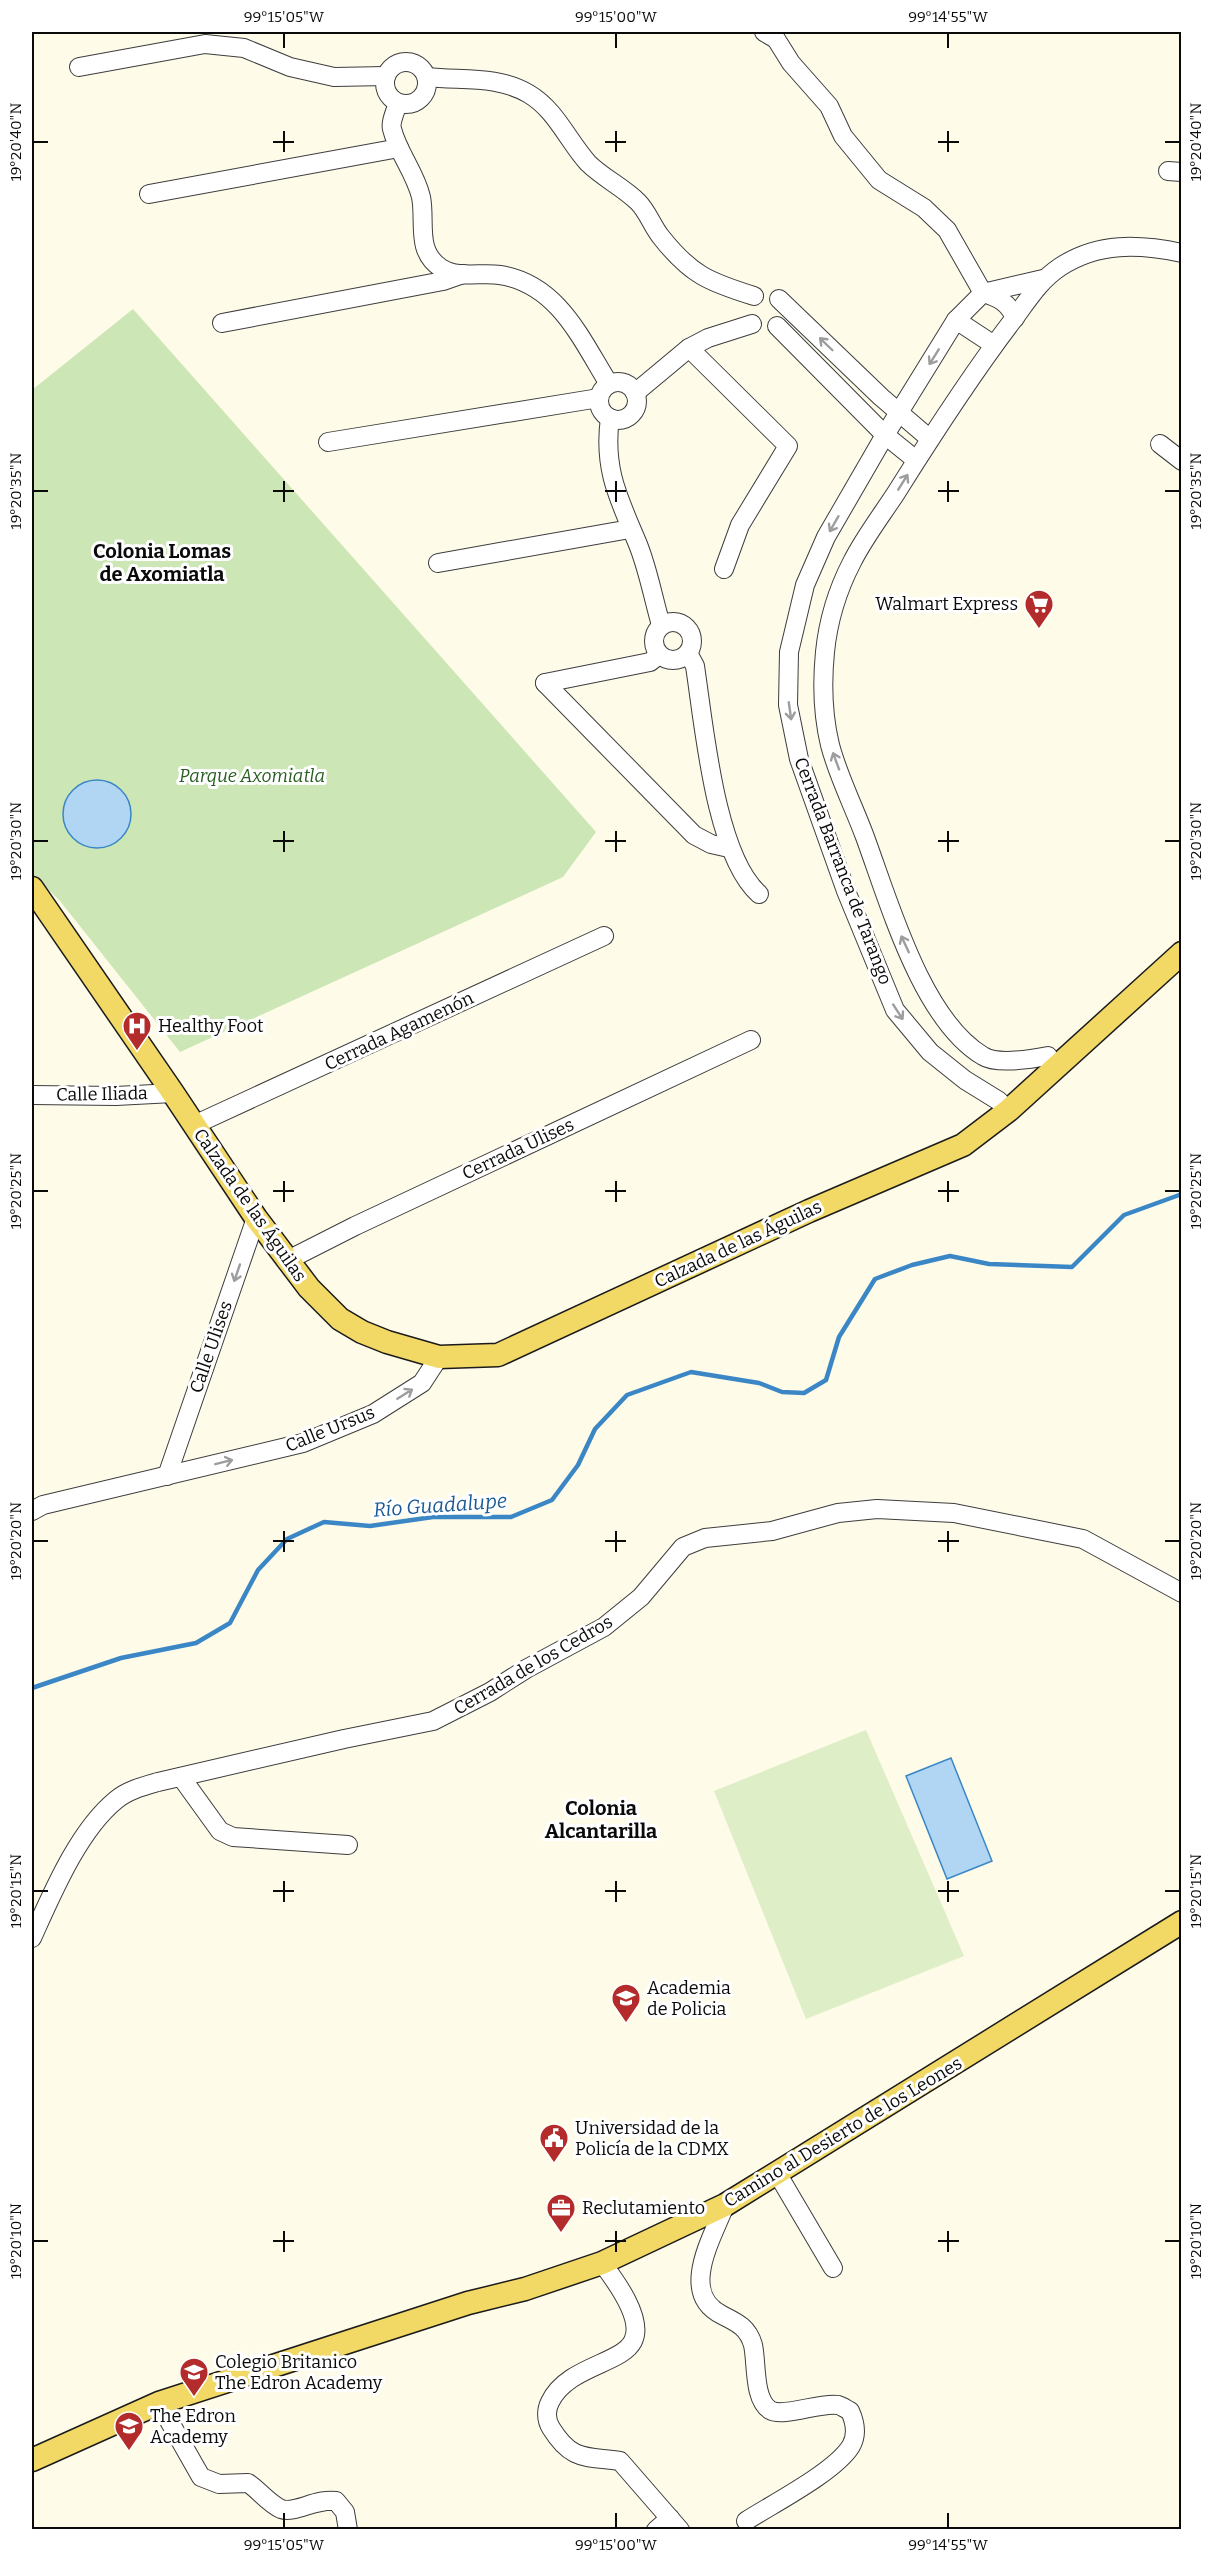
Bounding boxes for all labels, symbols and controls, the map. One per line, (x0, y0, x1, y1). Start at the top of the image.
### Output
text: 99°15'05"W (244, 8, 325, 26)
text: 99°15'00"W (575, 8, 658, 26)
text: 99°14'55"W (908, 8, 988, 26)
text: 19°20'40"N (7, 103, 25, 181)
text: 19°20'40"N (1187, 103, 1205, 181)
one-way arrow (818, 337, 833, 351)
one-way arrow (927, 348, 939, 365)
text: 19°20'35"N (7, 452, 25, 529)
text: 19°20'35"N (1187, 452, 1205, 529)
one-way arrow (896, 473, 909, 490)
one-way arrow (828, 515, 840, 532)
district label: Colonia Lomas de Axomiatla (93, 539, 231, 586)
supermarket icon: Walmart Express (1023, 588, 1055, 630)
place label: Walmart Express (875, 593, 1018, 615)
one-way arrow (784, 700, 795, 720)
one-way arrow (830, 752, 841, 771)
street label: Cerrada Barranca de Tarango (789, 754, 897, 988)
park label: Parque Axomiatla (179, 765, 325, 787)
text: 19°20'30"N (7, 802, 25, 880)
text: 19°20'30"N (1187, 802, 1205, 880)
one-way arrow (899, 935, 911, 953)
street label: Cerrada Agamenón (321, 987, 478, 1075)
one-way arrow (892, 1003, 904, 1019)
hospital icon: Healthy Foot (121, 1010, 153, 1052)
place label: Healthy Foot (158, 1015, 264, 1037)
street label: Calle Iliada (56, 1082, 148, 1106)
street label: Cerrada Ulises (459, 1113, 577, 1185)
street label: Calzada de las Águilas (189, 1124, 311, 1286)
text: 19°20'25"N (7, 1153, 25, 1229)
text: 19°20'25"N (1187, 1153, 1205, 1229)
street label: Calzada de las Águilas (651, 1196, 825, 1292)
one-way arrow (230, 1263, 241, 1282)
street label: Calle Ulises (185, 1298, 237, 1396)
one-way arrow (396, 1387, 413, 1399)
street label: Calle Ursus (282, 1401, 378, 1457)
one-way arrow (214, 1456, 233, 1468)
water label: Río Guadalupe (372, 1488, 508, 1522)
text: 19°20'20"N (7, 1502, 25, 1580)
text: 19°20'20"N (1187, 1502, 1205, 1580)
street label: Cerrada de los Cedros (450, 1611, 616, 1719)
district label: Colonia Alcantarilla (545, 1796, 657, 1843)
text: 19°20'15"N (7, 1854, 25, 1928)
text: 19°20'15"N (1187, 1854, 1205, 1928)
place label: Academia de Policia (647, 1977, 731, 2020)
school or university icon: Academia de Policia (610, 1982, 642, 2024)
street label: Camino al Desierto de los Leones (720, 2052, 966, 2212)
place label: Universidad de la Policía de la CDMX (575, 2117, 729, 2160)
public building icon: Universidad de la Policía de la CDMX (538, 2122, 570, 2164)
office icon: Reclutamiento (545, 2192, 577, 2234)
place label: Reclutamiento (582, 2197, 705, 2219)
text: 19°20'10"N (7, 2203, 25, 2279)
text: 19°20'10"N (1187, 2203, 1205, 2279)
place label: Colegio Britanico The Edron Academy (215, 2351, 383, 2394)
school or university icon: Colegio Britanico The Edron Academy (178, 2356, 210, 2398)
place label: The Edron Academy (150, 2405, 236, 2448)
school or university icon: The Edron Academy (113, 2410, 145, 2452)
text: 99°15'05"W (244, 2536, 325, 2554)
text: 99°15'00"W (575, 2536, 658, 2554)
text: 99°14'55"W (908, 2536, 988, 2554)

